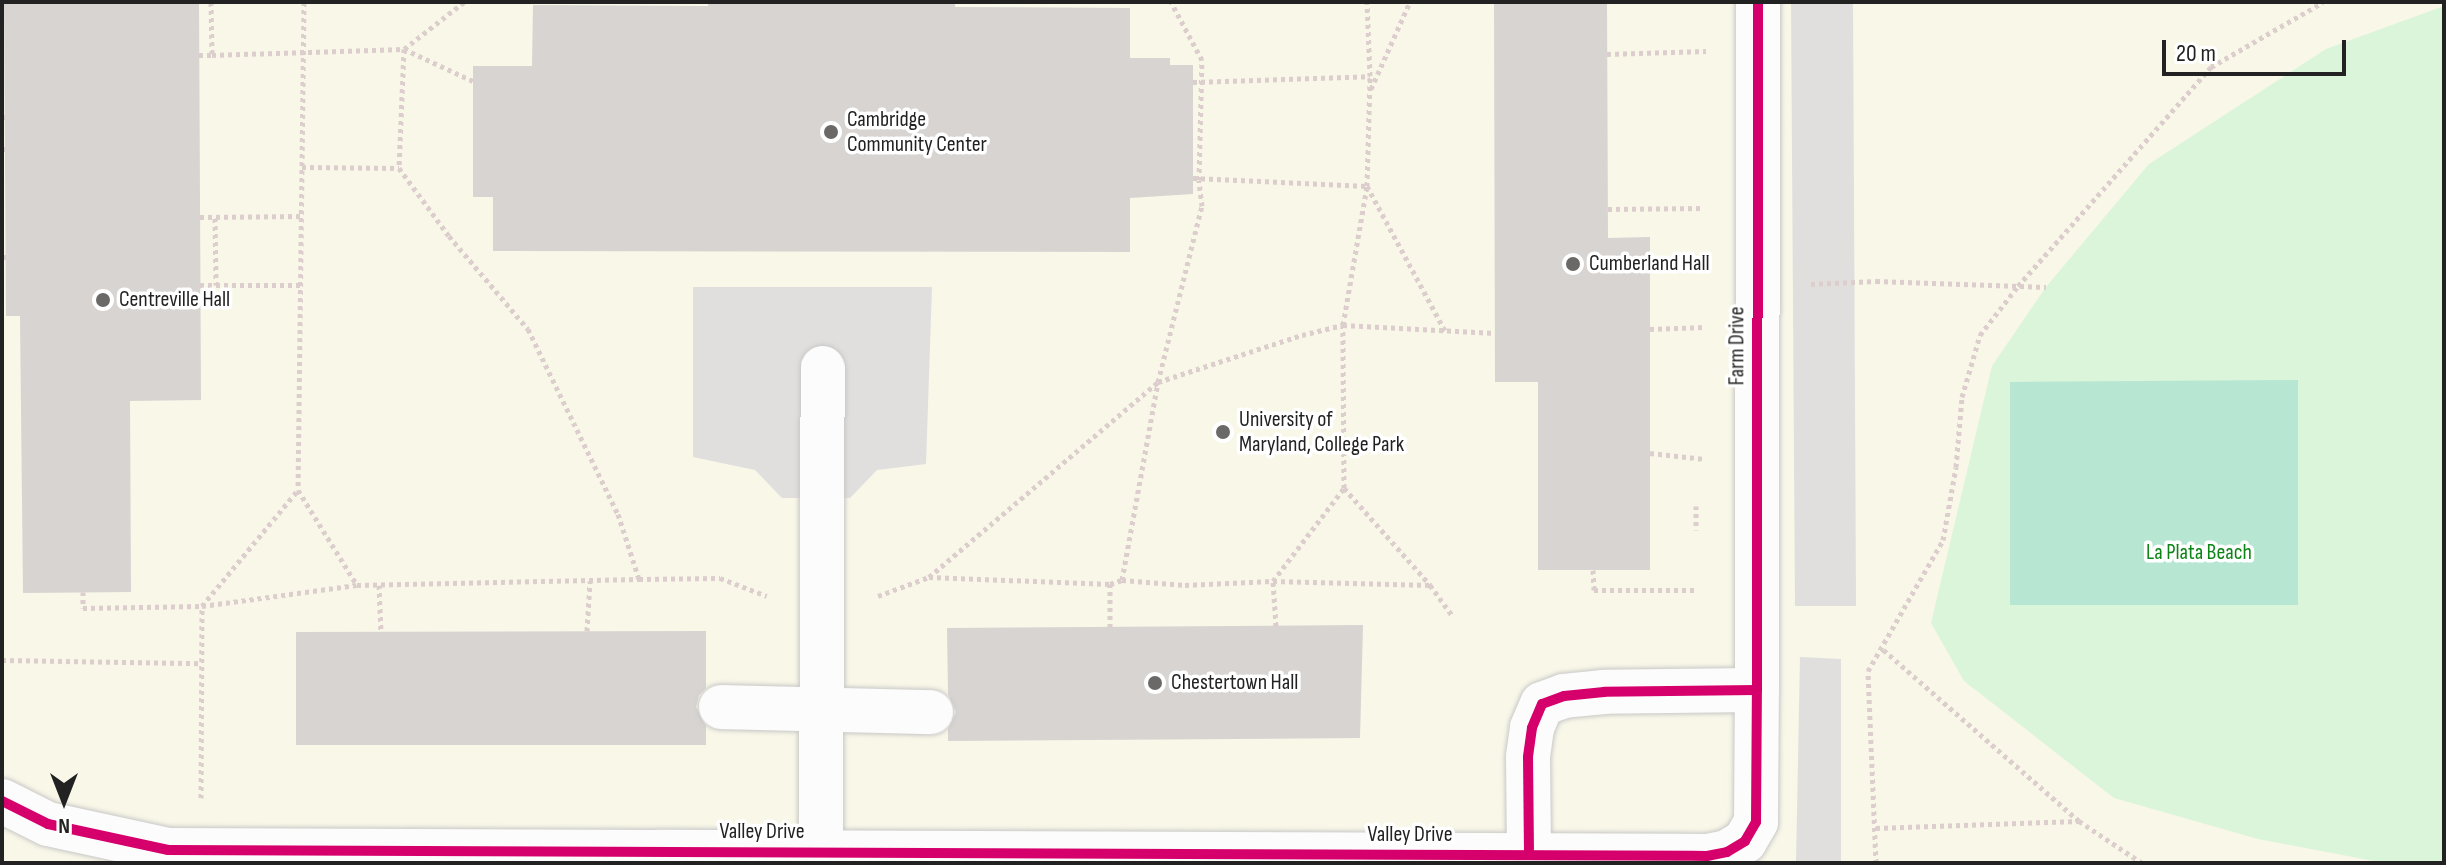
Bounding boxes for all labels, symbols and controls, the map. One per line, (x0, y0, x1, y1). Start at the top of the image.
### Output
scale bar (2166, 24, 2350, 74)
text: 20 m (2176, 39, 2216, 68)
place label: Cambridge Community Center (847, 106, 987, 158)
marker: Cambridge Community Center (822, 123, 840, 141)
place label: Cumberland Hall (1589, 251, 1710, 277)
marker: Cumberland Hall (1564, 255, 1582, 273)
place label: Centreville Hall (119, 287, 230, 313)
marker: Centreville Hall (94, 291, 112, 309)
street label: Farm Drive (1724, 307, 1750, 385)
place label: University of Maryland, College Park (1239, 406, 1404, 458)
marker: University of Maryland, College Park (1214, 423, 1232, 441)
park label: La Plata Beach (2146, 540, 2252, 566)
place label: Chestertown Hall (1171, 670, 1298, 696)
marker: Chestertown Hall (1146, 674, 1164, 692)
north arrow (24, 761, 104, 841)
text: N (58, 812, 70, 839)
street label: Valley Drive (720, 819, 804, 845)
street label: Valley Drive (1368, 822, 1452, 848)

